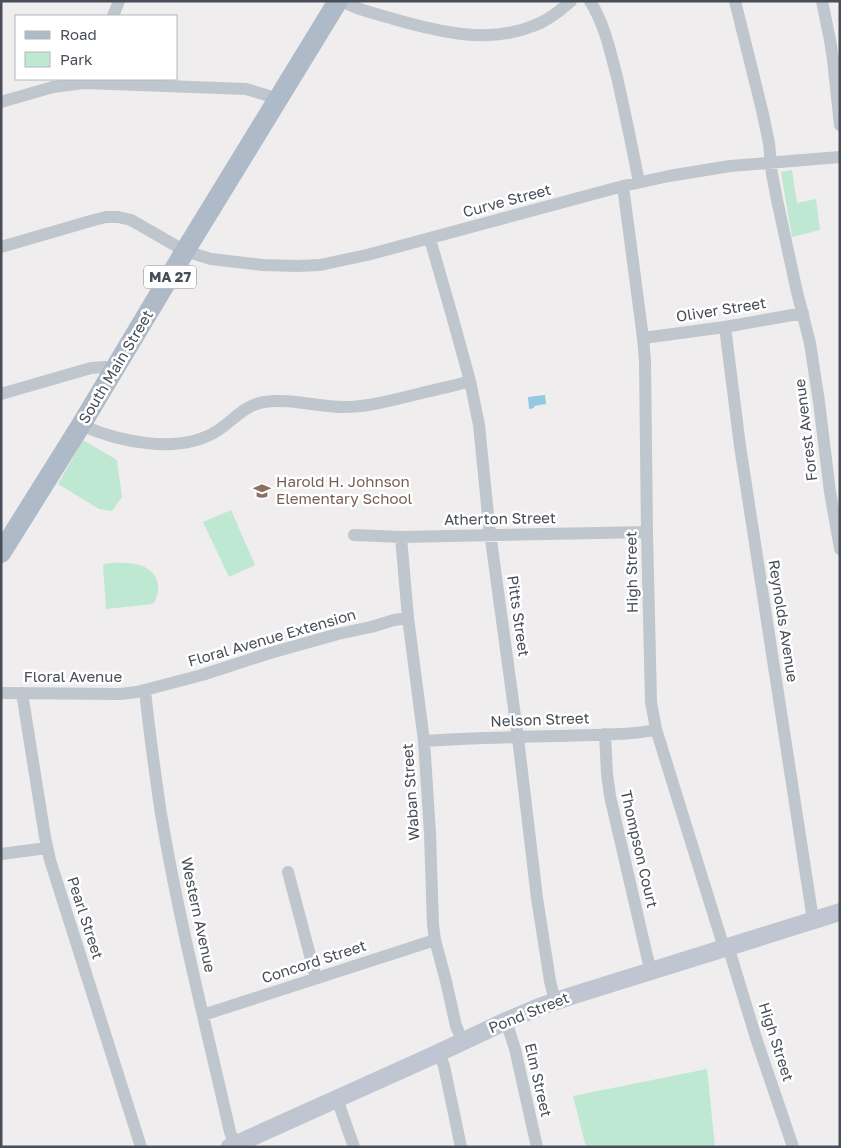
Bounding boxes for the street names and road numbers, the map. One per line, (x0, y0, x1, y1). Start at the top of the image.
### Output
street label: Curve Street (461, 180, 553, 220)
road number: MA 27 (144, 266, 196, 288)
street label: Oliver Street (675, 293, 767, 325)
street label: South Main Street (74, 306, 156, 427)
street label: Forest Avenue (790, 378, 820, 482)
street label: Atherton Street (444, 508, 556, 528)
street label: High Street (621, 531, 641, 613)
street label: Reynolds Avenue (765, 558, 803, 684)
street label: Pitts Street (504, 574, 534, 658)
street label: Floral Avenue Extension (186, 604, 358, 670)
street label: Floral Avenue (24, 667, 122, 685)
street label: Nelson Street (490, 708, 590, 730)
street label: Waban Street (398, 743, 422, 841)
street label: Thompson Court (618, 788, 662, 909)
street label: Western Avenue (178, 856, 220, 974)
street label: Pearl Street (64, 874, 108, 961)
street label: Concord Street (259, 936, 368, 986)
street label: Pond Street (486, 988, 572, 1036)
street label: High Street (756, 1000, 798, 1083)
street label: Elm Street (522, 1041, 556, 1119)

